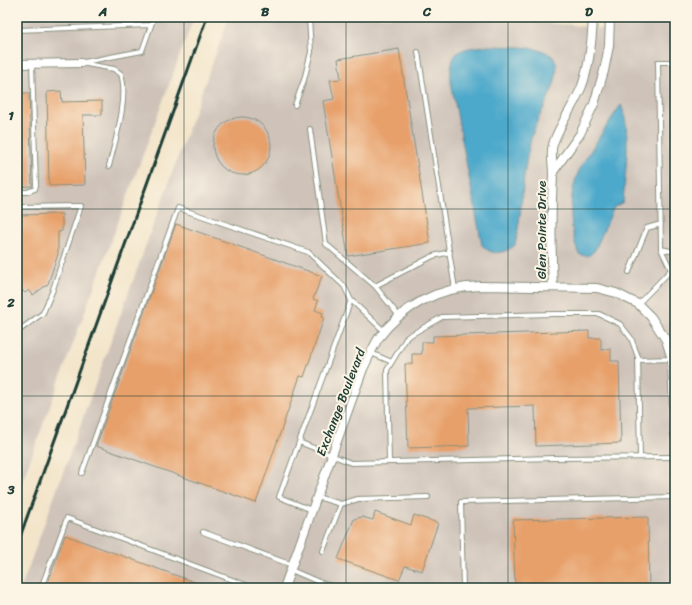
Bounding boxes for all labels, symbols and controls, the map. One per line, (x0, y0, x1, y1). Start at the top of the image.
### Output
text: A (98, 0, 107, 23)
text: B (261, 0, 270, 23)
text: C (422, 0, 432, 23)
text: D (585, 0, 593, 23)
text: 1 (8, 104, 14, 127)
street label: Glen Pointe Drive (530, 181, 553, 279)
text: 2 (6, 291, 15, 314)
street label: Exchange Boulevard (309, 344, 372, 460)
text: 3 (6, 478, 15, 501)

